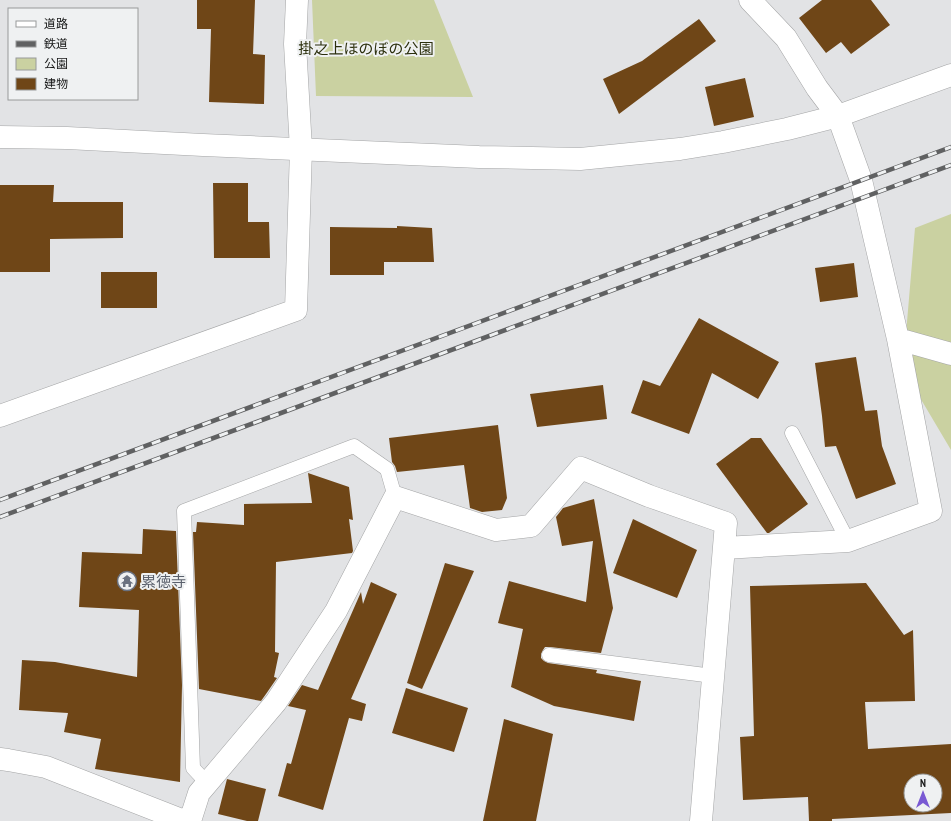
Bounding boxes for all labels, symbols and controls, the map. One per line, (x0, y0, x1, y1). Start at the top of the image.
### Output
legend (8, 8, 138, 100)
text: 道路 (44, 16, 68, 31)
text: 鉄道 (44, 36, 68, 51)
park label: 掛之上ほのぼの公園 (298, 39, 434, 58)
text: 公園 (44, 56, 68, 71)
text: 建物 (44, 76, 68, 91)
temple icon: 累徳寺 (116, 570, 138, 592)
place label: 累徳寺 (141, 572, 186, 591)
north arrow (903, 773, 943, 813)
text: N (920, 776, 926, 790)

